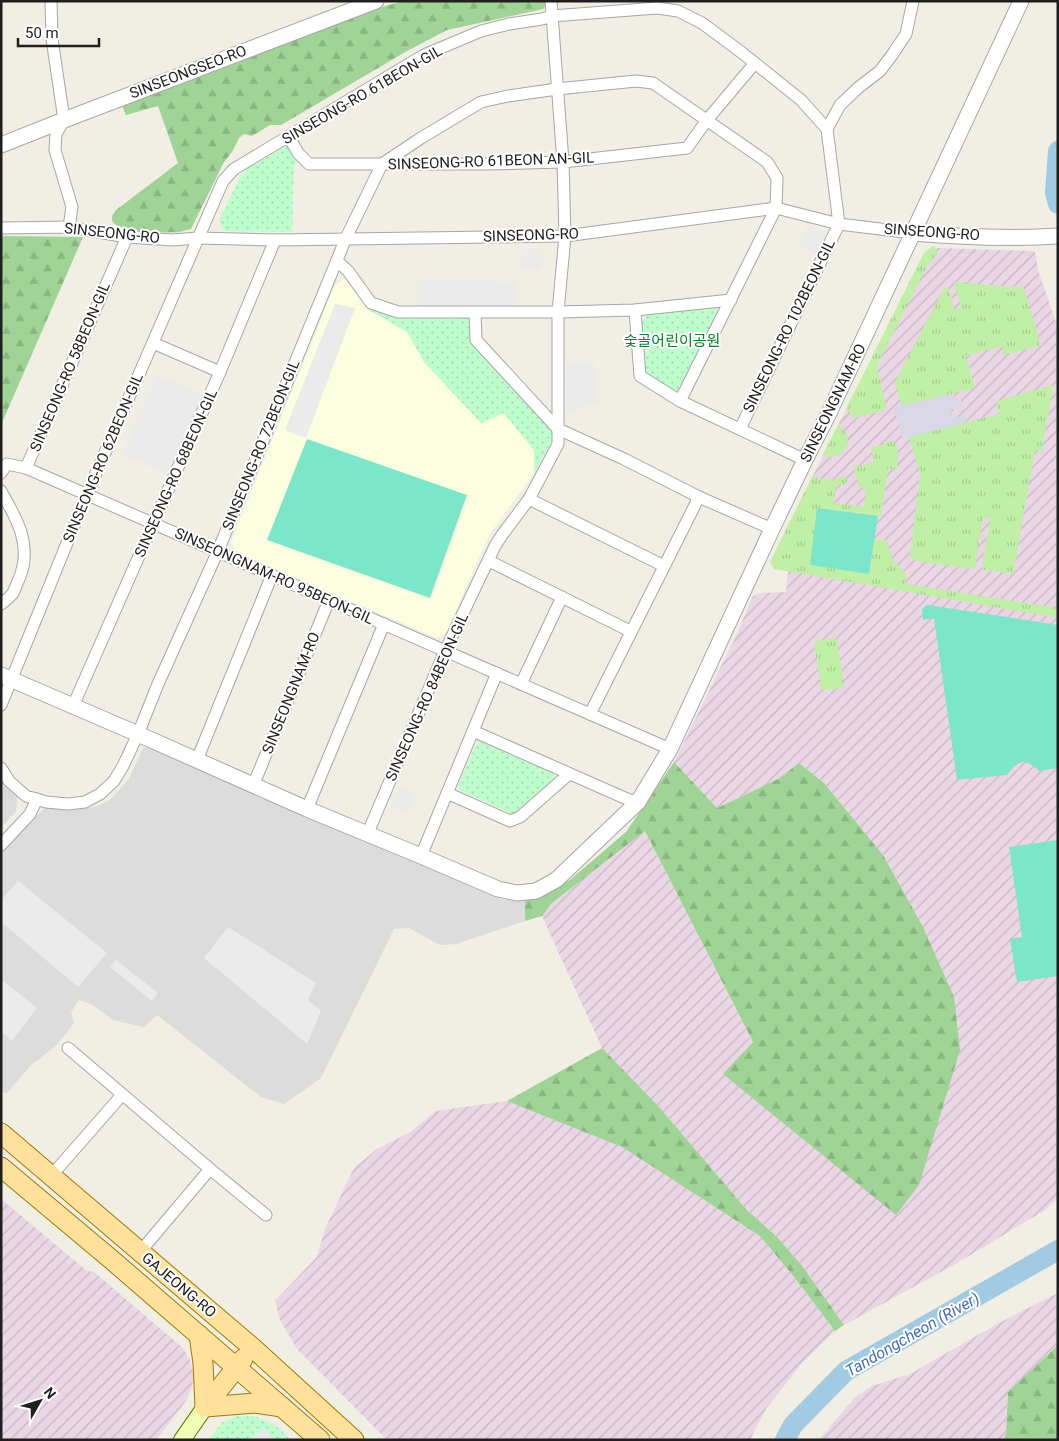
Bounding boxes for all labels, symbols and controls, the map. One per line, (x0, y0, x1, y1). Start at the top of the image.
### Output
scale bar (18, 15, 99, 47)
text: 50 m (25, 24, 59, 42)
street label: SINSEONGSEO-RO (127, 41, 249, 103)
street label: SINSEONG-RO 61BEON-GIL (279, 42, 445, 148)
street label: SINSEONG-RO 61BEON AN-GIL (388, 148, 594, 174)
street label: SINSEONG-RO (63, 219, 161, 247)
street label: SINSEONG-RO (883, 220, 981, 244)
street label: SINSEONG-RO (483, 224, 579, 246)
street label: SINSEONG-RO 102BEON-GIL (739, 236, 839, 416)
street label: SINSEONG-RO 58BEON-GIL (26, 280, 114, 454)
park label: 숯골어린이공원 (624, 332, 720, 350)
street label: SINSEONGNAM-RO (796, 341, 870, 465)
street label: SINSEONG-RO 72BEON-GIL (219, 357, 303, 533)
street label: SINSEONG-RO 62BEON-GIL (59, 371, 147, 545)
street label: SINSEONG-RO 68BEON-GIL (131, 386, 221, 560)
street label: SINSEONGNAM-RO 95BEON-GIL (172, 524, 376, 628)
street label: SINSEONG-RO 84BEON-GIL (382, 610, 472, 784)
street label: SINSEONGNAM-RO (258, 629, 324, 757)
street label: GAJEONG-RO (138, 1249, 220, 1321)
water label: Tandongcheon (River) (842, 1288, 983, 1381)
north arrow (15, 1376, 65, 1426)
text: N (41, 1384, 59, 1402)

